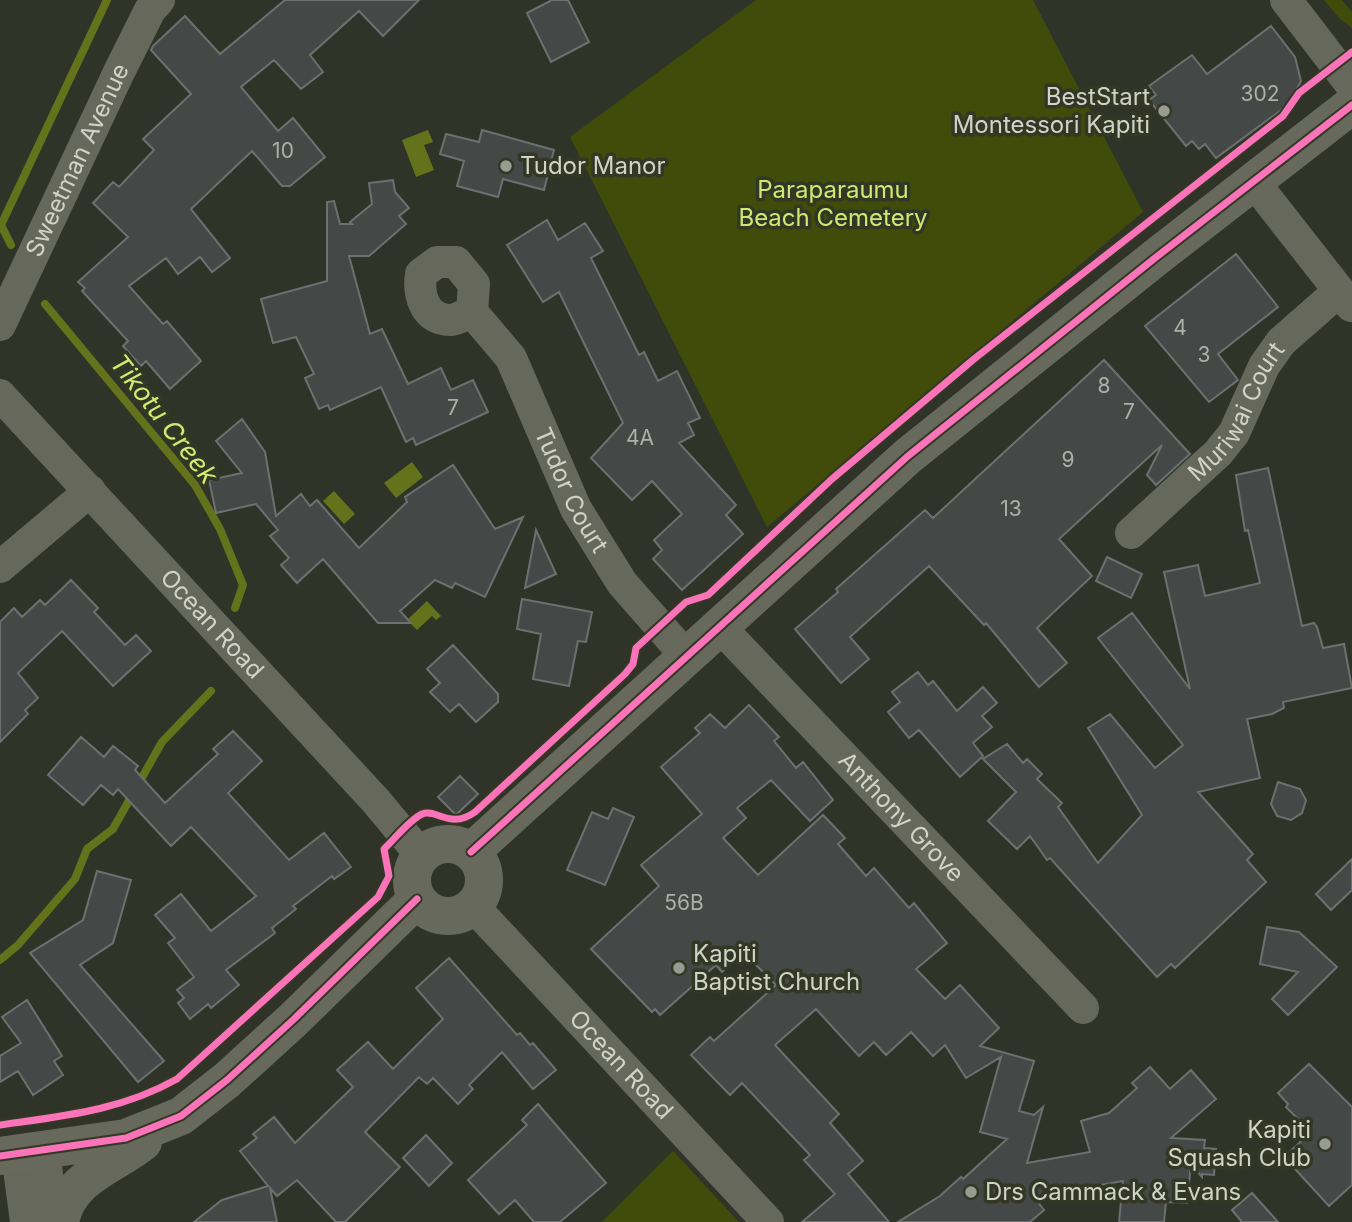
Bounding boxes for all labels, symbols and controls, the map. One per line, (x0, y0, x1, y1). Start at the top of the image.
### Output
street label: Sweetman Avenue (19, 59, 135, 261)
house number: 302 (1240, 81, 1280, 106)
place label: BestStart Montessori Kapiti (953, 82, 1150, 139)
marker: BestStart Montessori Kapiti (1156, 103, 1172, 119)
house number: 10 (272, 138, 294, 163)
place label: Tudor Manor (520, 151, 666, 180)
marker: Tudor Manor (498, 158, 514, 174)
park label: Paraparaumu Beach Cemetery (738, 175, 928, 232)
house number: 4 (1173, 315, 1187, 340)
street label: Muriwai Court (1182, 336, 1290, 487)
house number: 3 (1198, 342, 1210, 367)
water label: Tikotu Creek (104, 348, 225, 490)
house number: 8 (1098, 373, 1111, 398)
house number: 7 (447, 395, 459, 420)
house number: 7 (1123, 399, 1135, 424)
street label: Tudor Court (529, 423, 615, 558)
house number: 4A (626, 425, 654, 450)
house number: 9 (1061, 447, 1075, 472)
house number: 13 (1000, 496, 1022, 521)
street label: Ocean Road (155, 563, 270, 684)
street label: Anthony Grove (833, 746, 970, 888)
house number: 56B (664, 890, 704, 915)
place label: Kapiti Baptist Church (693, 939, 860, 996)
marker: Kapiti Baptist Church (671, 960, 687, 976)
street label: Ocean Road (564, 1004, 679, 1125)
place label: Kapiti Squash Club (1167, 1115, 1311, 1172)
marker: Kapiti Squash Club (1317, 1136, 1333, 1152)
place label: Drs Cammack & Evans (985, 1177, 1241, 1206)
marker: Drs Cammack & Evans (963, 1184, 979, 1200)

